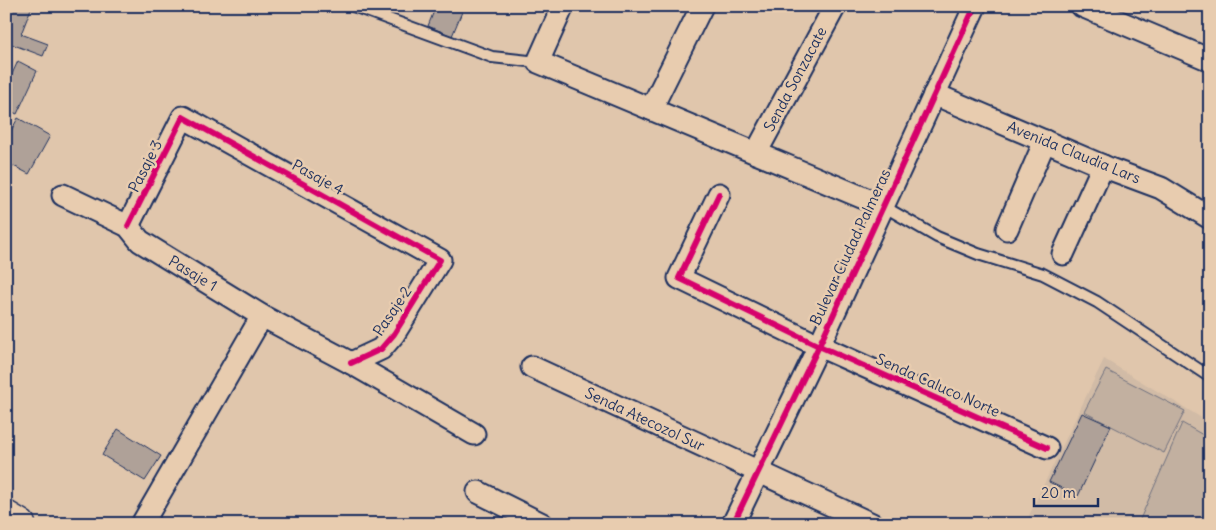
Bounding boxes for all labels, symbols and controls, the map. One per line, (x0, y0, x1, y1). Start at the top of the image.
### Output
street label: Senda Sonzacate (759, 23, 831, 135)
street label: Avenida Claudia Lars (1005, 117, 1144, 188)
street label: Pasaje 3 (124, 137, 166, 195)
street label: Pasaje 4 (289, 155, 348, 199)
street label: Bulevar Ciudad Palmeras (805, 166, 895, 328)
street label: Pasaje 1 (165, 251, 221, 295)
street label: Pasaje 2 (369, 283, 415, 339)
street label: Senda Caluco Norte (873, 349, 1003, 421)
street label: Senda Atecozol Sur (582, 383, 708, 455)
scale bar (1034, 475, 1097, 507)
text: 20 m (1041, 483, 1076, 502)

